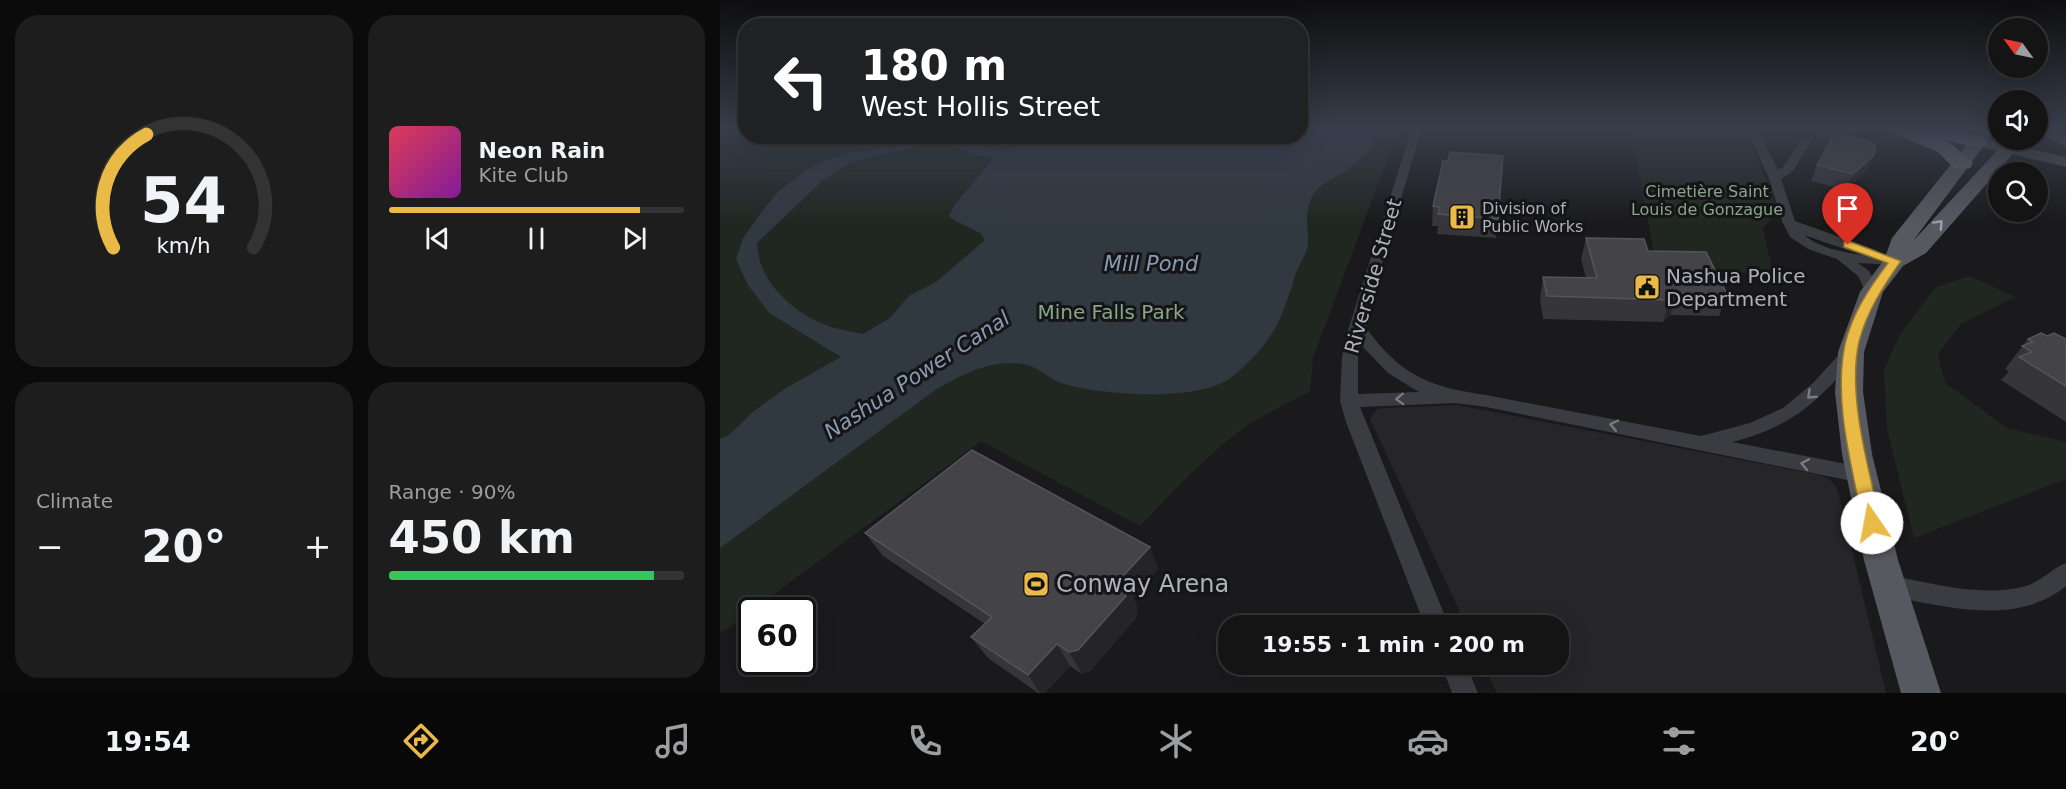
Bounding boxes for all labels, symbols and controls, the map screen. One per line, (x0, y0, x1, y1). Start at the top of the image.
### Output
north arrow (1988, 18, 2048, 78)
map controls (1988, 18, 2048, 222)
text: 180 m (861, 41, 1007, 90)
icon: left (762, 42, 840, 120)
button: sound (1988, 90, 2048, 150)
text: West Hollis Street (861, 91, 1100, 122)
text: Neon Rain (479, 138, 605, 163)
button: search (1988, 162, 2048, 222)
text: Kite Club (479, 163, 569, 187)
text: 54 (140, 164, 227, 237)
park label: Cimetière Saint Louis de Gonzague (1631, 182, 1783, 219)
pin (1822, 183, 1873, 245)
icon: arrive (1831, 192, 1864, 225)
street label: Riverside Street (1339, 196, 1407, 356)
place label: Division of Public Works (1482, 199, 1583, 236)
building icon: Division of Public Works (1447, 202, 1477, 232)
one-way arrow (1932, 221, 1943, 231)
icon: previous (421, 222, 454, 255)
icon: pause (520, 222, 553, 255)
icon: next (618, 222, 651, 255)
text: km/h (157, 233, 211, 258)
water label: Mill Pond (1104, 252, 1199, 276)
place label: Nashua Police Department (1666, 264, 1806, 311)
public building icon: Nashua Police Department (1632, 272, 1662, 302)
park label: Mine Falls Park (1037, 300, 1185, 324)
water label: Nashua Power Canal (820, 306, 1014, 444)
one-way arrow (1807, 388, 1818, 399)
one-way arrow (1396, 393, 1405, 406)
one-way arrow (1609, 419, 1619, 432)
one-way arrow (1800, 458, 1810, 471)
text: Range · 90% (389, 480, 515, 504)
text: Climate (36, 489, 113, 513)
position arrow (1840, 491, 1904, 555)
text: 450 km (389, 511, 575, 564)
text: 20° (141, 520, 226, 573)
text: − (36, 527, 64, 566)
text: + (304, 527, 332, 566)
sports icon: Conway Arena (1021, 569, 1051, 599)
place label: Conway Arena (1056, 570, 1229, 598)
speed limit sign: 60 (738, 597, 816, 675)
text: 19:55 · 1 min · 200 m (1262, 632, 1525, 657)
icon: directions (400, 720, 442, 762)
icon: music (652, 720, 694, 762)
icon: phone (904, 720, 946, 762)
icon: climate (1155, 720, 1197, 762)
icon: car (1407, 720, 1449, 762)
icon: filters (1658, 720, 1700, 762)
text: 19:54 (105, 726, 191, 757)
text: 20° (1910, 726, 1961, 757)

